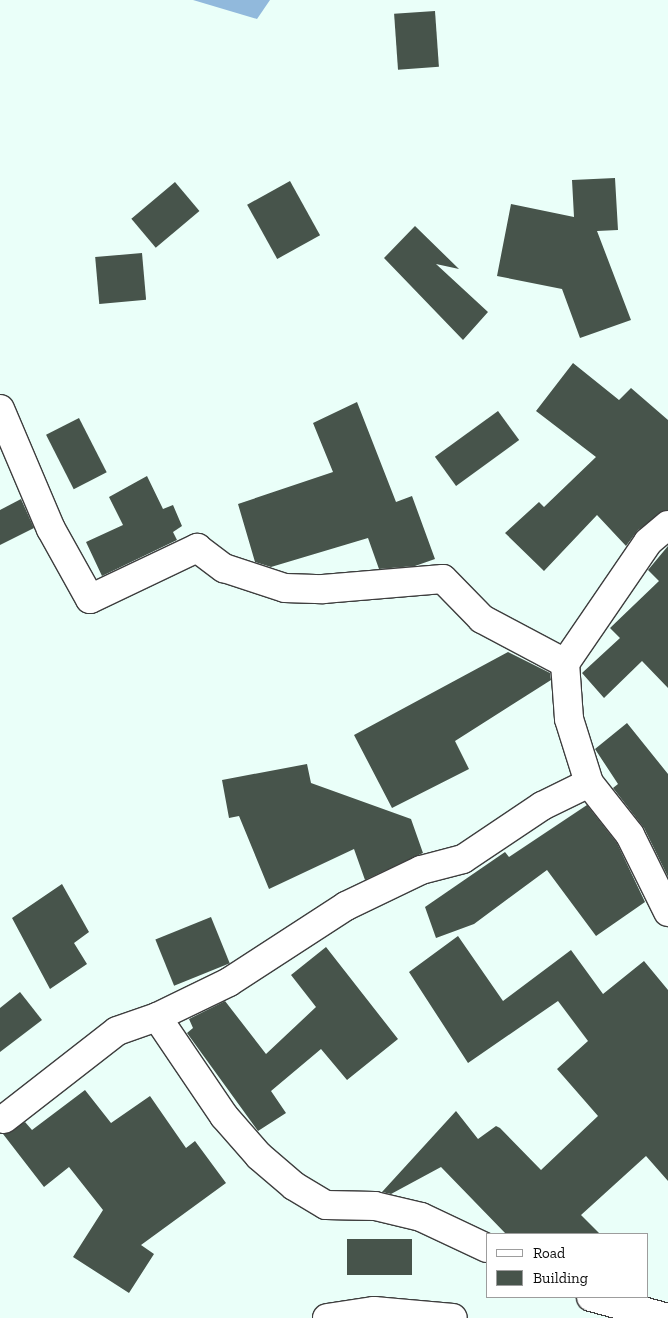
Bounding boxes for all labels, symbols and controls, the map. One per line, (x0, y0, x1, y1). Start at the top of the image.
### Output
legend (486, 1233, 648, 1298)
text: Road (533, 1244, 565, 1262)
text: Building (533, 1269, 588, 1287)

